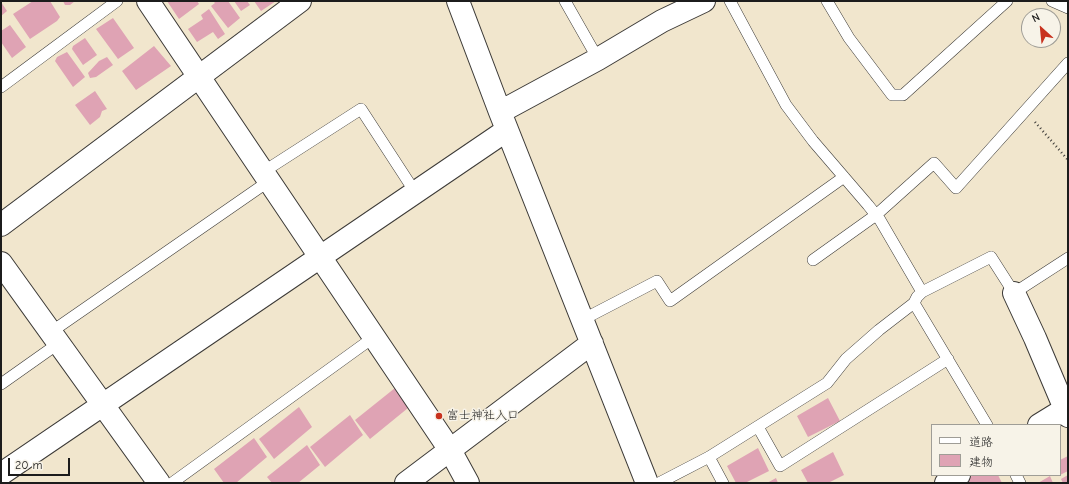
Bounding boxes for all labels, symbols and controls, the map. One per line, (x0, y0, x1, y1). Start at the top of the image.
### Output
north arrow (1021, 8, 1061, 48)
text: N (1030, 10, 1042, 25)
place label: 富士神社入口 (447, 409, 519, 423)
marker: 富士神社入口 (434, 411, 444, 421)
legend (931, 424, 1061, 476)
text: 道路 (969, 435, 993, 449)
scale bar (10, 450, 72, 476)
text: 建物 (969, 455, 993, 469)
text: 20 m (15, 458, 43, 472)

